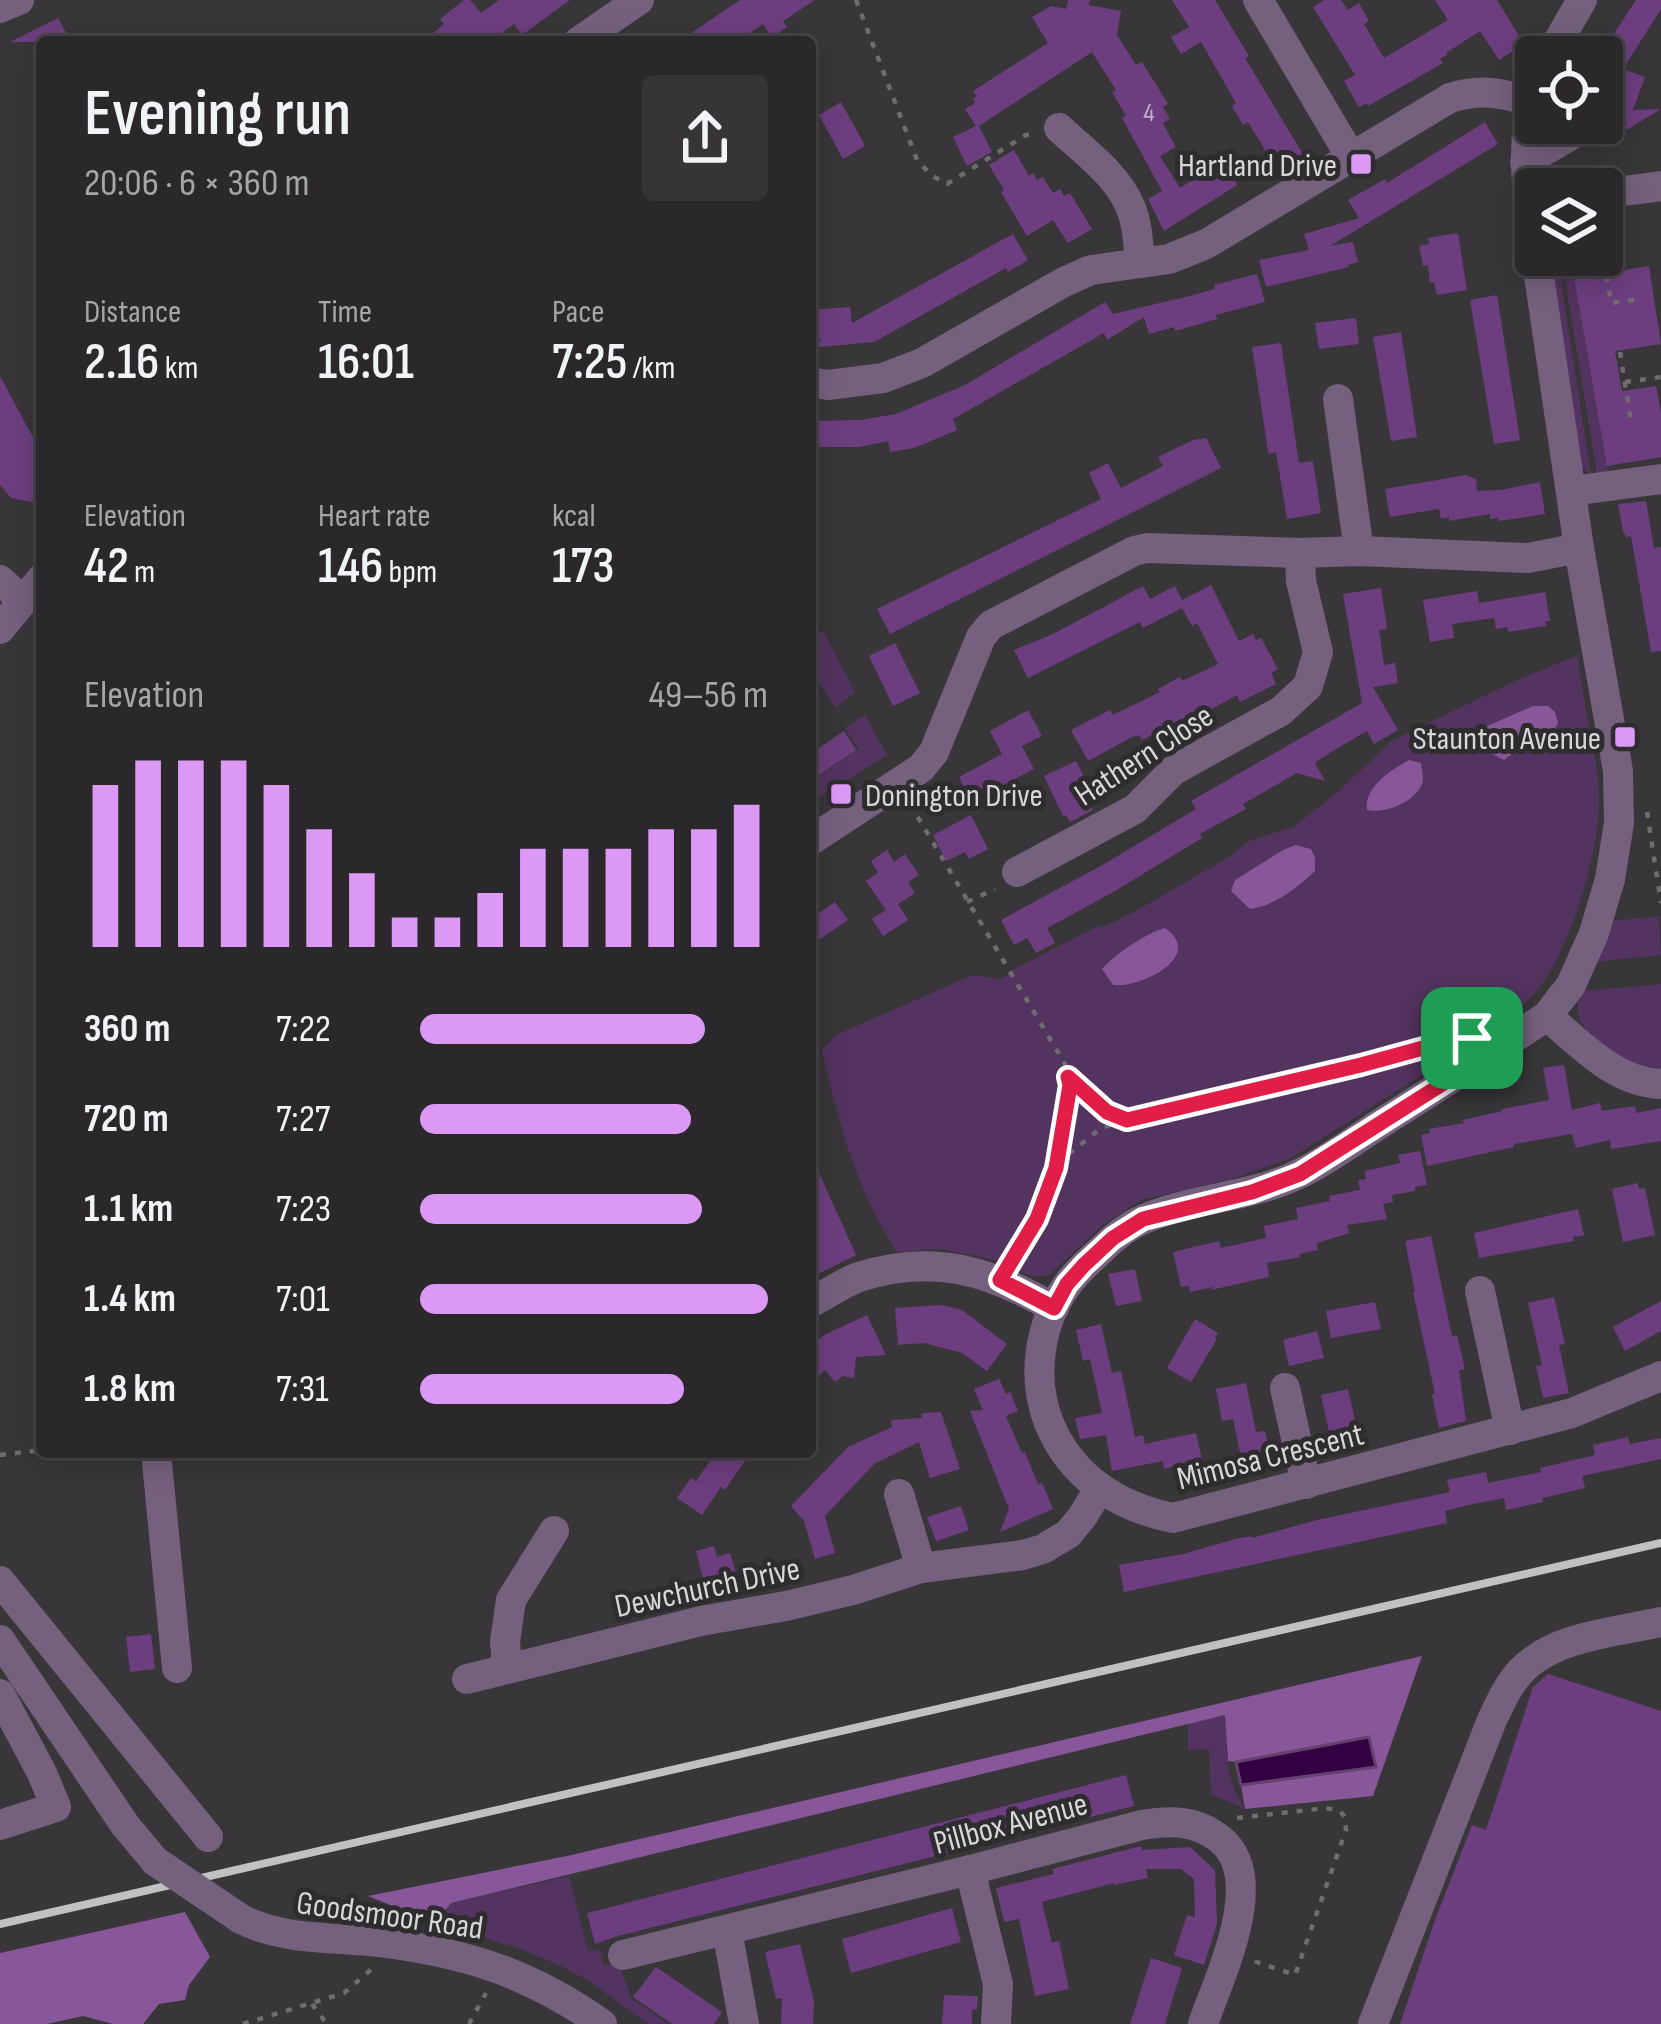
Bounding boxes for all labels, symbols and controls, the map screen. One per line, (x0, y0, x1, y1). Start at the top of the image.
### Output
map controls (1515, 36, 1623, 276)
button: locate (1515, 36, 1623, 144)
text: Evening run (84, 75, 351, 154)
button: share (642, 75, 768, 201)
house number: 4 (1143, 97, 1155, 129)
place label: Hartland Drive (1178, 146, 1337, 186)
marker: Hartland Drive (1348, 151, 1374, 177)
text: 20:06 · 6 × 360 m (84, 160, 310, 207)
button: layers (1515, 168, 1623, 276)
text: Distance (84, 292, 181, 332)
text: Time (318, 292, 372, 332)
text: Pace (552, 292, 605, 332)
text: 2.16 (84, 332, 159, 393)
text: 16:01 (318, 332, 414, 393)
text: 7:25 (552, 332, 627, 393)
text: km (159, 348, 198, 388)
text: /km (627, 348, 675, 388)
text: Elevation (84, 496, 186, 536)
text: Heart rate (318, 496, 431, 536)
text: kcal (552, 496, 596, 536)
text: 42 (84, 536, 129, 597)
text: 146 (318, 536, 383, 597)
text: 173 (552, 536, 615, 597)
text: m (129, 552, 155, 592)
text: bpm (383, 552, 437, 592)
text: Elevation (84, 672, 204, 719)
text: 49–56 m (649, 672, 768, 719)
street label: Hathern Close (1067, 696, 1221, 815)
place label: Staunton Avenue (1413, 719, 1601, 759)
marker: Staunton Avenue (1612, 724, 1638, 750)
place label: Donington Drive (865, 776, 1043, 816)
marker: Donington Drive (828, 781, 854, 807)
pin (1421, 987, 1523, 1089)
icon: arrive (1439, 1005, 1505, 1071)
text: 360 m (84, 1006, 170, 1053)
text: 7:22 (276, 1006, 331, 1053)
text: 720 m (84, 1096, 169, 1143)
text: 7:27 (276, 1096, 330, 1143)
text: 1.1 km (84, 1186, 173, 1233)
text: 7:23 (276, 1186, 331, 1233)
text: 1.4 km (84, 1276, 176, 1323)
text: 7:01 (276, 1276, 330, 1323)
text: 1.8 km (84, 1366, 176, 1413)
text: 7:31 (276, 1366, 329, 1413)
street label: Mimosa Crescent (1173, 1414, 1368, 1499)
street label: Dewchurch Drive (611, 1549, 804, 1627)
street label: Pillbox Avenue (929, 1784, 1092, 1864)
street label: Goodsmoor Road (294, 1883, 485, 1949)

